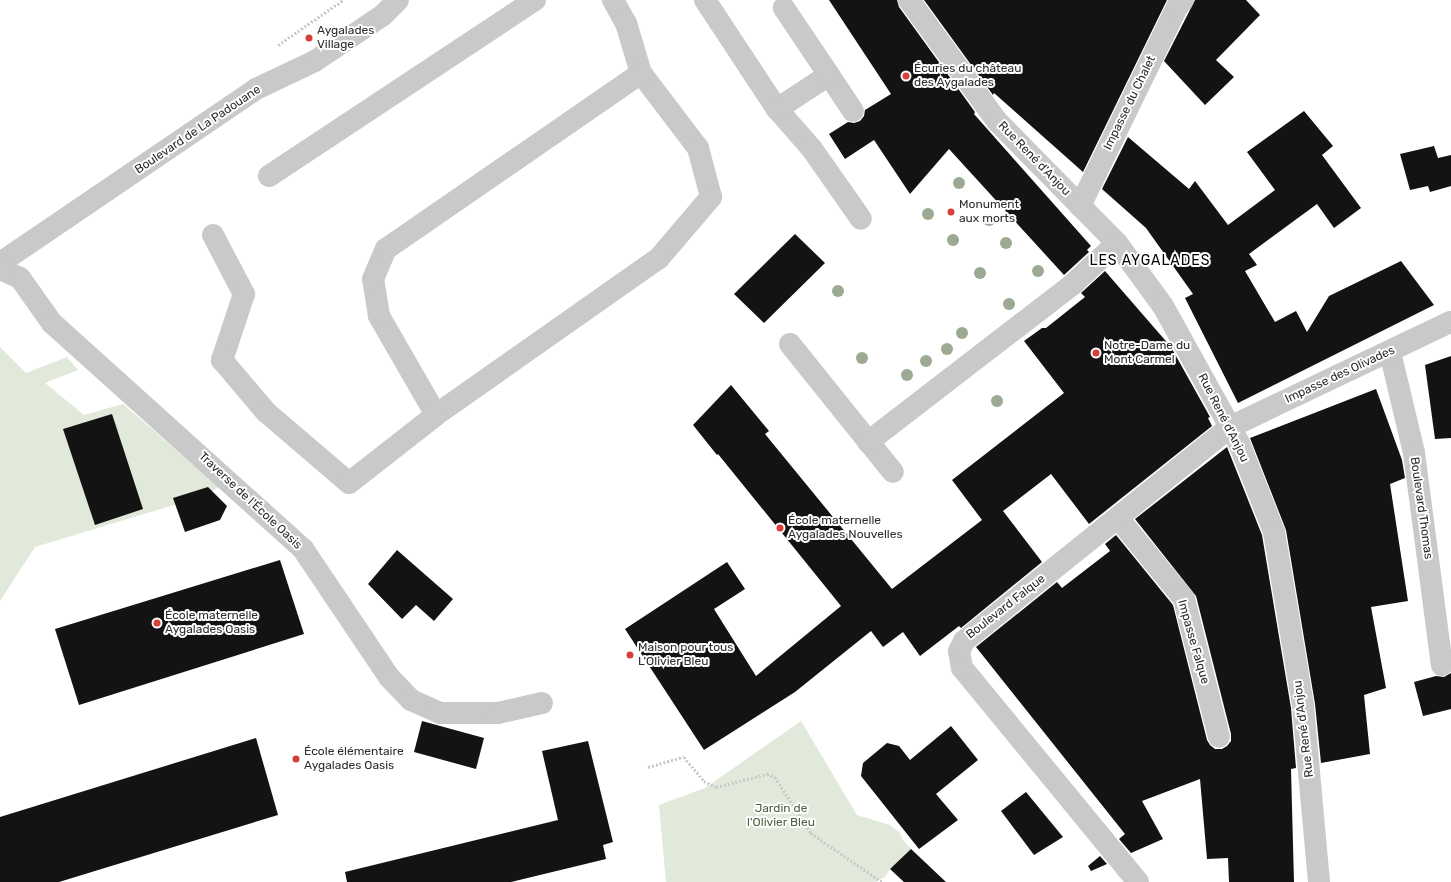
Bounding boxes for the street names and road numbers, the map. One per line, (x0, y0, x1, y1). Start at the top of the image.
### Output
street label: Impasse du Chalet (1101, 53, 1159, 153)
street label: Boulevard de La Padouane (133, 83, 263, 177)
street label: Rue René d'Anjou (995, 119, 1073, 199)
street label: Impasse des Olivades (1283, 343, 1397, 407)
street label: Rue René d'Anjou (1194, 371, 1252, 465)
street label: Traverse de l'École Oasis (195, 449, 305, 553)
street label: Boulevard Thomas (1407, 456, 1435, 560)
street label: Boulevard Falque (964, 572, 1048, 642)
street label: Impasse Falque (1174, 598, 1212, 686)
street label: Rue René d'Anjou (1291, 680, 1317, 778)

